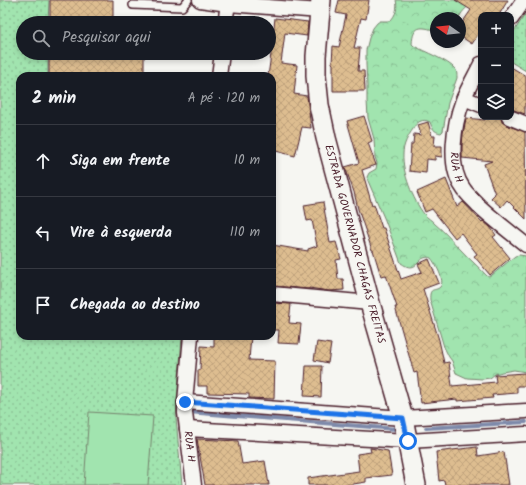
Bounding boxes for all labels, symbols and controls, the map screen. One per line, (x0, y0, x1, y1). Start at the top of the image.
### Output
north arrow (430, 12, 466, 48)
map controls (478, 12, 514, 120)
button: + (478, 12, 514, 48)
search box (16, 16, 276, 60)
text: Pesquisar aqui (62, 26, 151, 50)
icon: search (30, 27, 52, 49)
button: − (478, 48, 514, 84)
button: layers (478, 84, 514, 120)
text: 2 min (32, 85, 76, 112)
text: A pé · 120 m (188, 88, 260, 109)
street label: ESTRADA GOVERNADOR CHAGAS FREITAS (319, 143, 390, 346)
text: Siga em frente (70, 149, 170, 173)
icon: ahead (32, 150, 54, 172)
text: 10 m (234, 150, 260, 171)
street label: RUA H (444, 152, 468, 186)
text: Vire à esquerda (70, 221, 172, 245)
icon: left (32, 222, 54, 244)
text: 110 m (230, 222, 260, 243)
text: Chegada ao destino (70, 293, 200, 317)
icon: arrive (32, 294, 54, 316)
route end (176, 393, 194, 411)
street label: RUA H (178, 430, 200, 463)
route start (399, 432, 417, 450)

